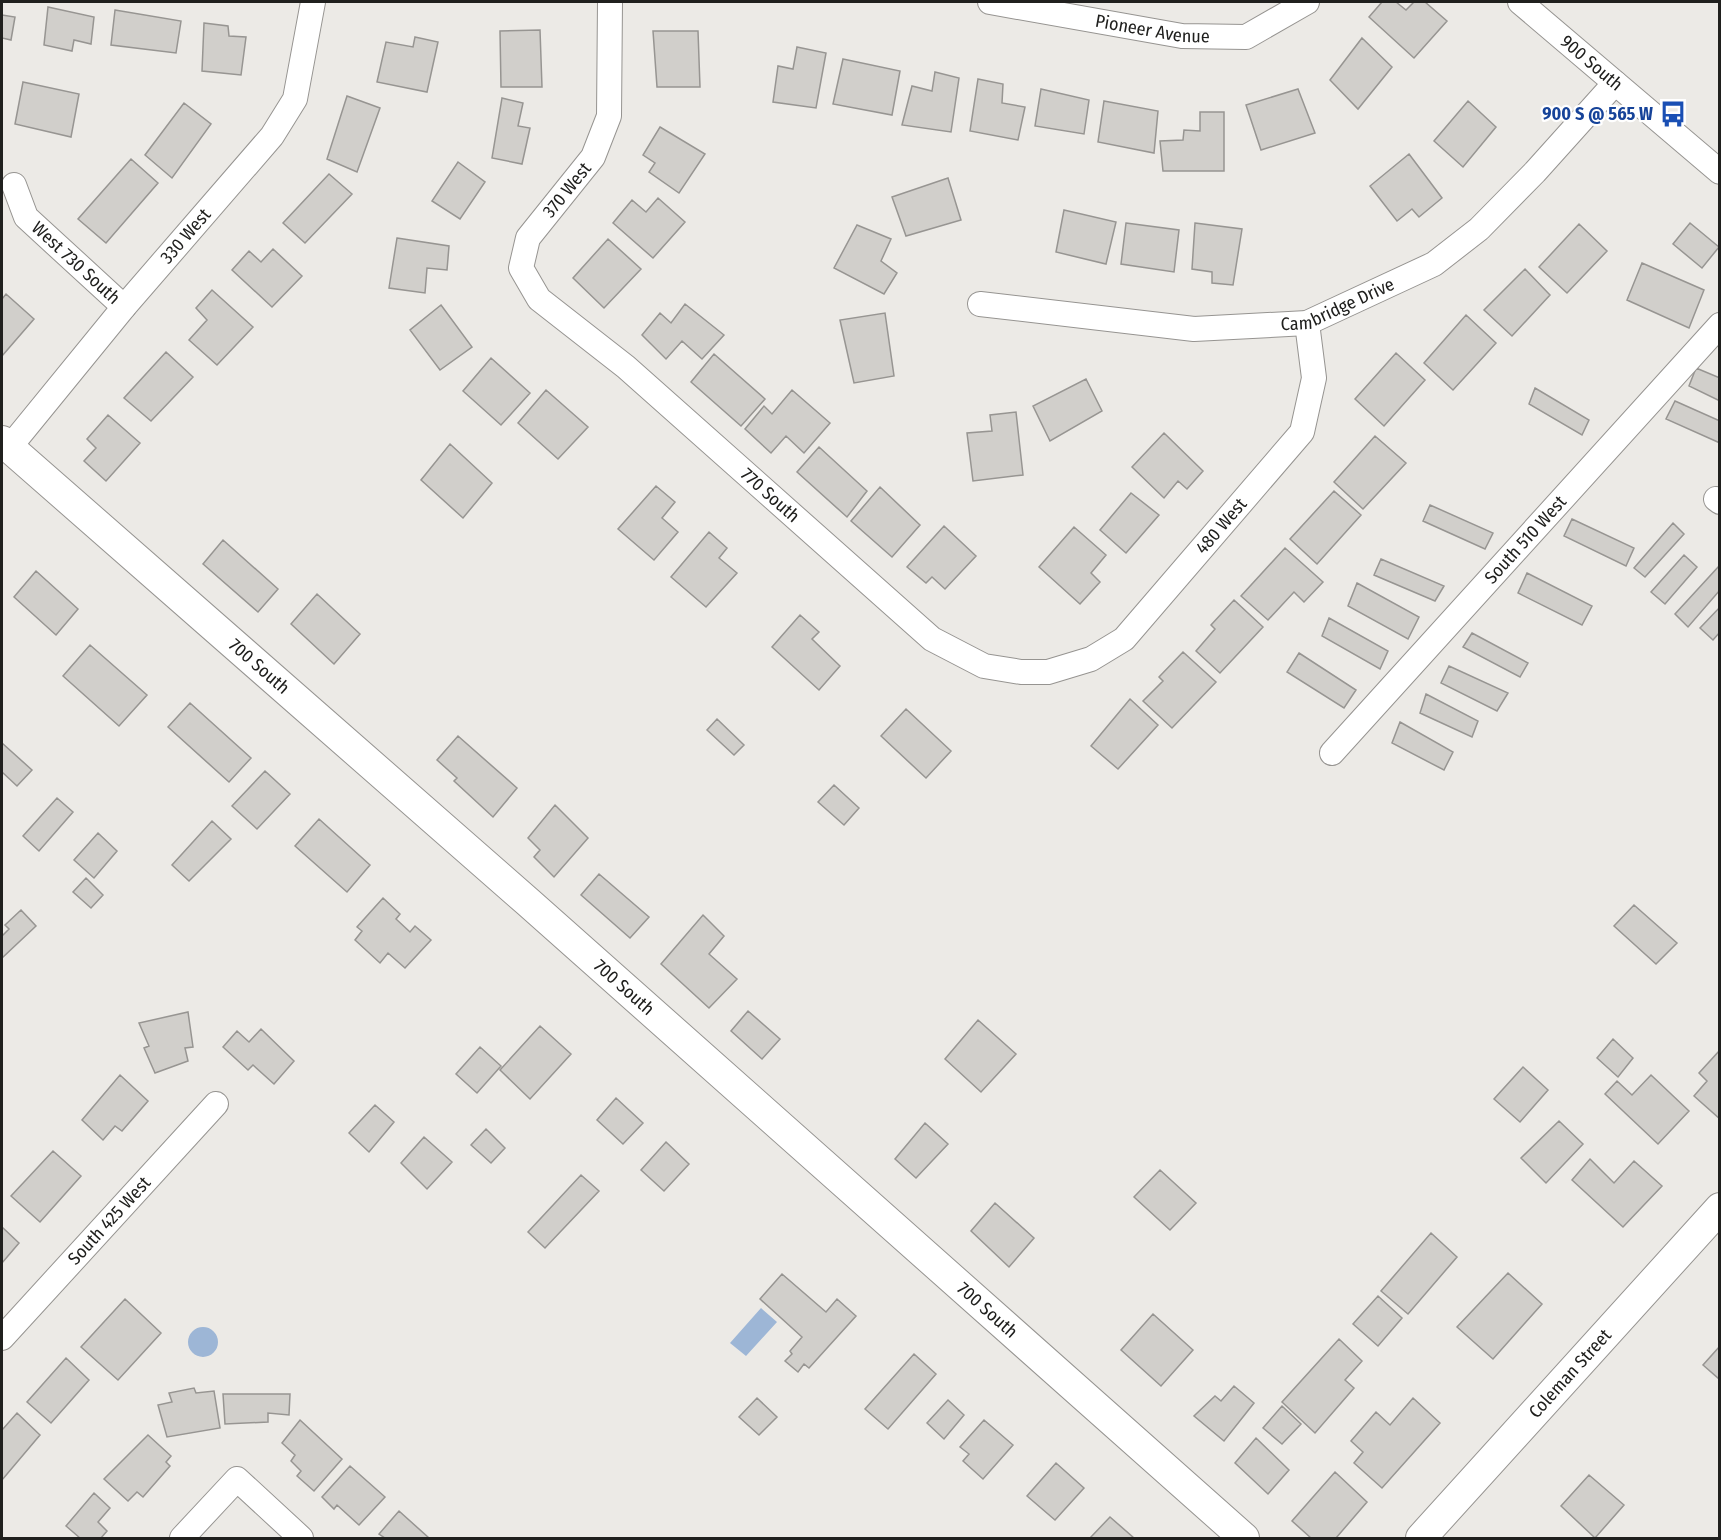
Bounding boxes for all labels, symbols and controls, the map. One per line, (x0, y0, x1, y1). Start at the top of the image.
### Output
street label: Pioneer Avenue (1094, 10, 1210, 47)
street label: 900 South (1556, 30, 1627, 96)
bus stop icon: 900 S @ 565 W (1658, 99, 1688, 129)
place label: 900 S @ 565 W (1542, 103, 1653, 125)
street label: 370 West (538, 158, 596, 222)
street label: 330 West (156, 204, 215, 268)
street label: West 730 South (27, 217, 125, 309)
street label: Cambridge Drive (1280, 273, 1398, 335)
street label: 770 South (736, 463, 804, 527)
street label: South 510 West (1480, 491, 1571, 588)
street label: 480 West (1191, 493, 1251, 559)
street label: 700 South (224, 634, 294, 699)
street label: 700 South (589, 955, 659, 1020)
street label: South 425 West (63, 1172, 155, 1269)
street label: 700 South (953, 1278, 1022, 1343)
street label: Coleman Street (1524, 1324, 1616, 1423)

